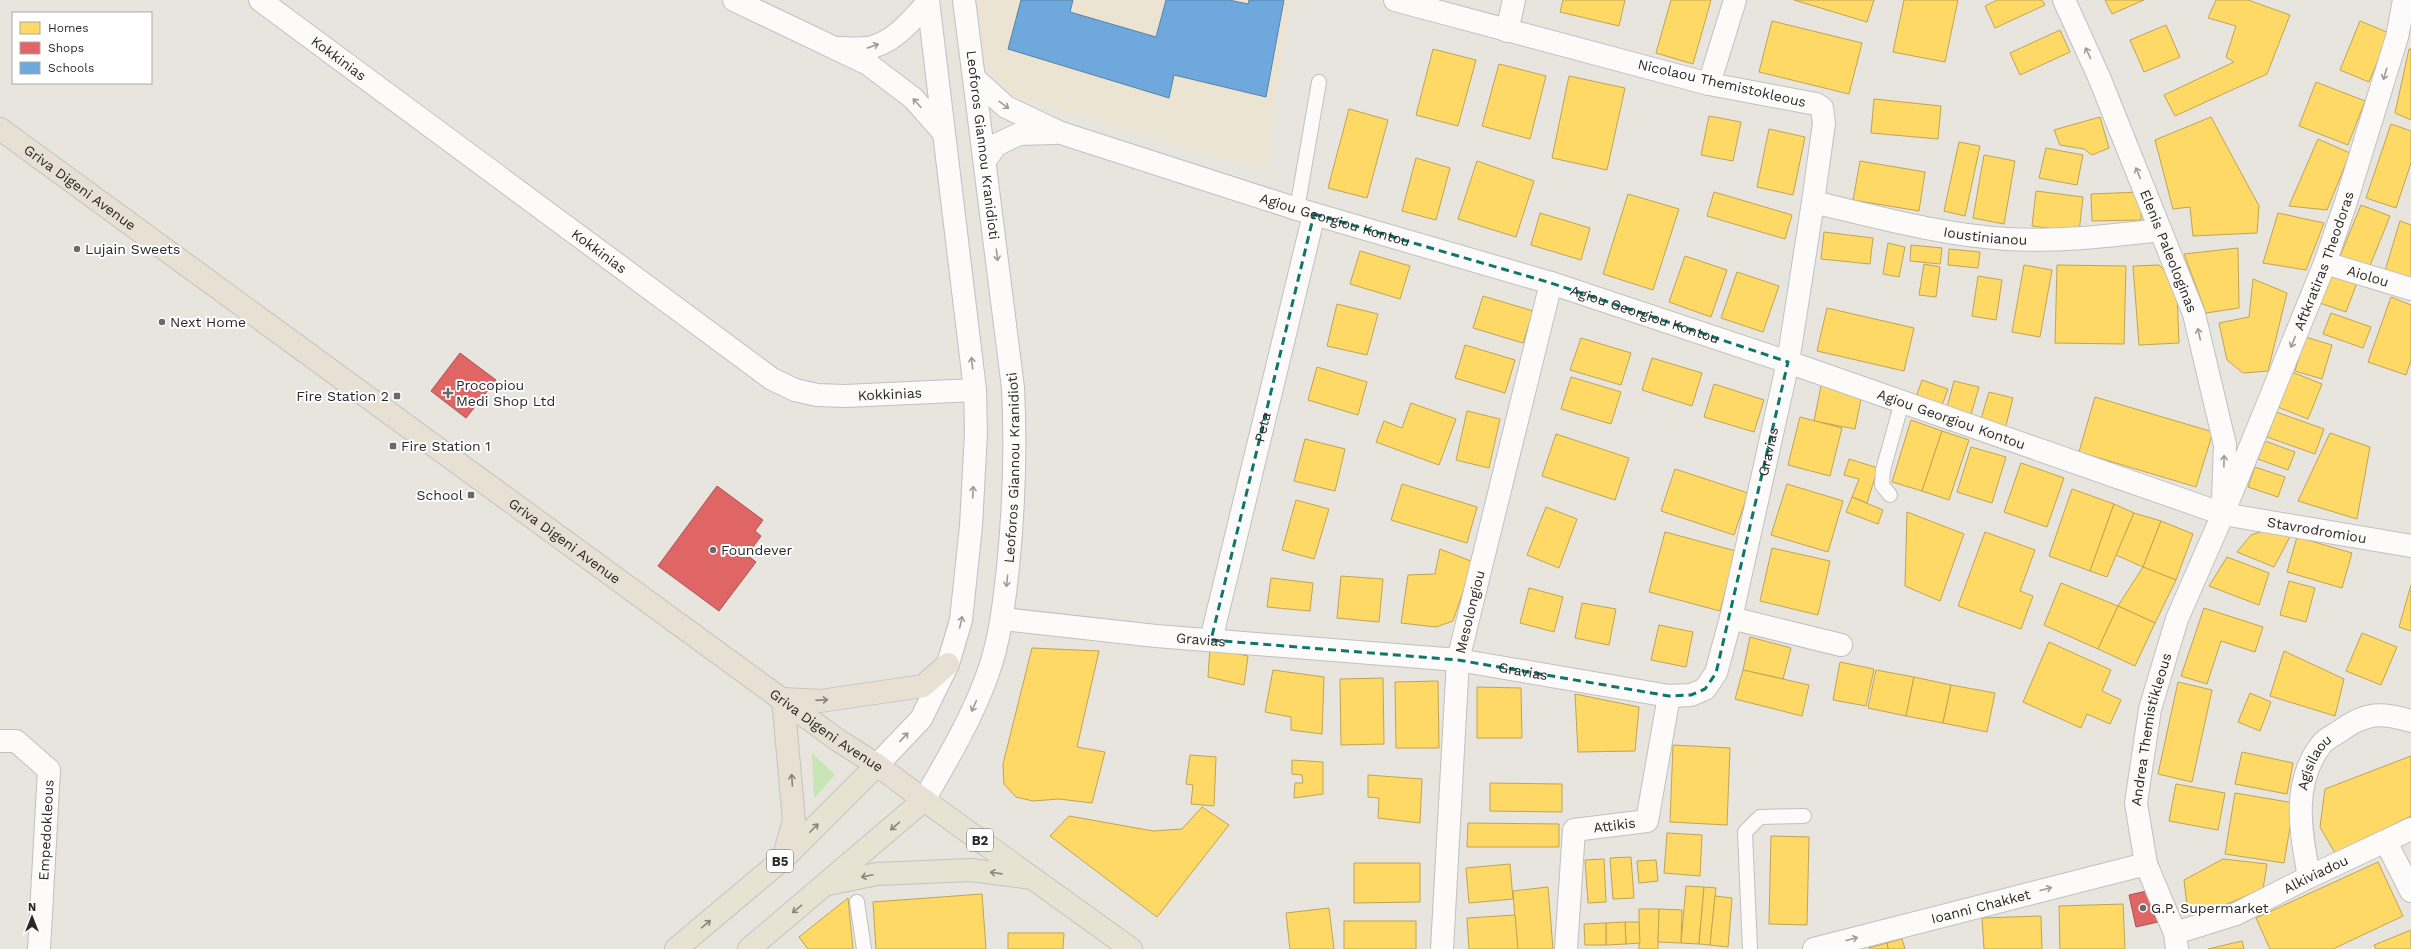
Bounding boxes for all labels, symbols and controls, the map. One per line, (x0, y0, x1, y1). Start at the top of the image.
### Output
legend (12, 12, 152, 84)
text: Homes (48, 21, 89, 35)
street label: Kokkinias (308, 33, 369, 84)
text: Shops (48, 41, 84, 55)
one-way arrow (866, 41, 878, 49)
one-way arrow (2084, 47, 2091, 59)
street label: Leoforos Giannou Kranidioti (963, 49, 1003, 241)
street label: Nicolaou Themistokleous (1636, 56, 1808, 110)
text: Schools (48, 61, 94, 75)
one-way arrow (2381, 67, 2388, 80)
one-way arrow (913, 98, 922, 108)
one-way arrow (998, 101, 1009, 109)
street label: Griva Digeni Avenue (21, 141, 139, 233)
one-way arrow (2133, 168, 2141, 180)
street label: Elenis Paleologinas (2137, 187, 2201, 315)
street label: Aftkratiras Theodoras (2291, 189, 2357, 333)
street label: Agiou Georgiou Kontou (1258, 190, 1412, 250)
street label: Ioustinianou (1942, 223, 2028, 248)
street label: Kokkinias (569, 225, 630, 277)
place label: Lujain Sweets (85, 241, 180, 257)
marker: Lujain Sweets (72, 244, 82, 254)
one-way arrow (993, 248, 1001, 261)
street label: Aiolou (2345, 262, 2391, 290)
street label: Agiou Georgiou Kontou (1568, 282, 1721, 346)
place label: Next Home (170, 314, 246, 330)
marker: Next Home (157, 317, 167, 327)
one-way arrow (2194, 327, 2202, 340)
one-way arrow (2288, 336, 2296, 348)
one-way arrow (968, 357, 976, 370)
street label: Leoforos Giannou Kranidioti (1000, 372, 1022, 564)
place label: Procopiou Medi Shop Ltd (456, 377, 555, 409)
street label: Kokkinias (857, 384, 922, 403)
street label: Agiou Georgiou Kontou (1875, 386, 2028, 452)
place label: Fire Station 2 (296, 388, 389, 404)
marker: Procopiou Medi Shop Ltd (443, 388, 453, 398)
marker: Fire Station 2 (392, 391, 402, 401)
street label: Peta (1251, 411, 1274, 444)
street label: Gravias (1755, 426, 1781, 478)
place label: Fire Station 1 (401, 438, 491, 454)
marker: Fire Station 1 (388, 441, 398, 451)
one-way arrow (2220, 455, 2228, 468)
one-way arrow (969, 486, 977, 499)
place label: School (416, 487, 464, 503)
marker: School (466, 490, 476, 500)
street label: Griva Digeni Avenue (506, 495, 624, 587)
street label: Stavrodromiou (2266, 514, 2368, 546)
place label: Foundever (721, 542, 792, 558)
marker: Foundever (708, 545, 718, 555)
street label: Mesolongiou (1452, 569, 1488, 655)
one-way arrow (1003, 574, 1010, 587)
one-way arrow (957, 615, 965, 628)
street label: Gravias (1176, 630, 1226, 650)
street label: Andrea Themistikleous (2128, 651, 2174, 807)
street label: Gravias (1497, 659, 1549, 683)
street label: Griva Digeni Avenue (767, 685, 886, 775)
one-way arrow (815, 696, 828, 703)
one-way arrow (970, 700, 977, 712)
street label: Agisilaou (2294, 731, 2334, 792)
one-way arrow (899, 732, 908, 742)
one-way arrow (788, 774, 795, 787)
street label: Empedokleous (35, 779, 57, 881)
street label: Attikis (1592, 814, 1636, 836)
one-way arrow (890, 821, 900, 830)
one-way arrow (809, 824, 819, 833)
road number: B2 (967, 829, 993, 851)
road number: B5 (767, 850, 793, 872)
street label: Alkiviadou (2281, 852, 2351, 897)
one-way arrow (990, 869, 1003, 877)
one-way arrow (861, 873, 874, 881)
one-way arrow (2039, 885, 2052, 892)
street label: Ioanni Chakket (1929, 886, 2032, 927)
north arrow (12, 897, 52, 937)
place label: G.P. Supermarket (2151, 900, 2269, 916)
text: N (28, 901, 36, 914)
marker: G.P. Supermarket (2138, 903, 2148, 913)
one-way arrow (791, 905, 802, 914)
one-way arrow (701, 919, 711, 928)
one-way arrow (1845, 935, 1858, 942)

